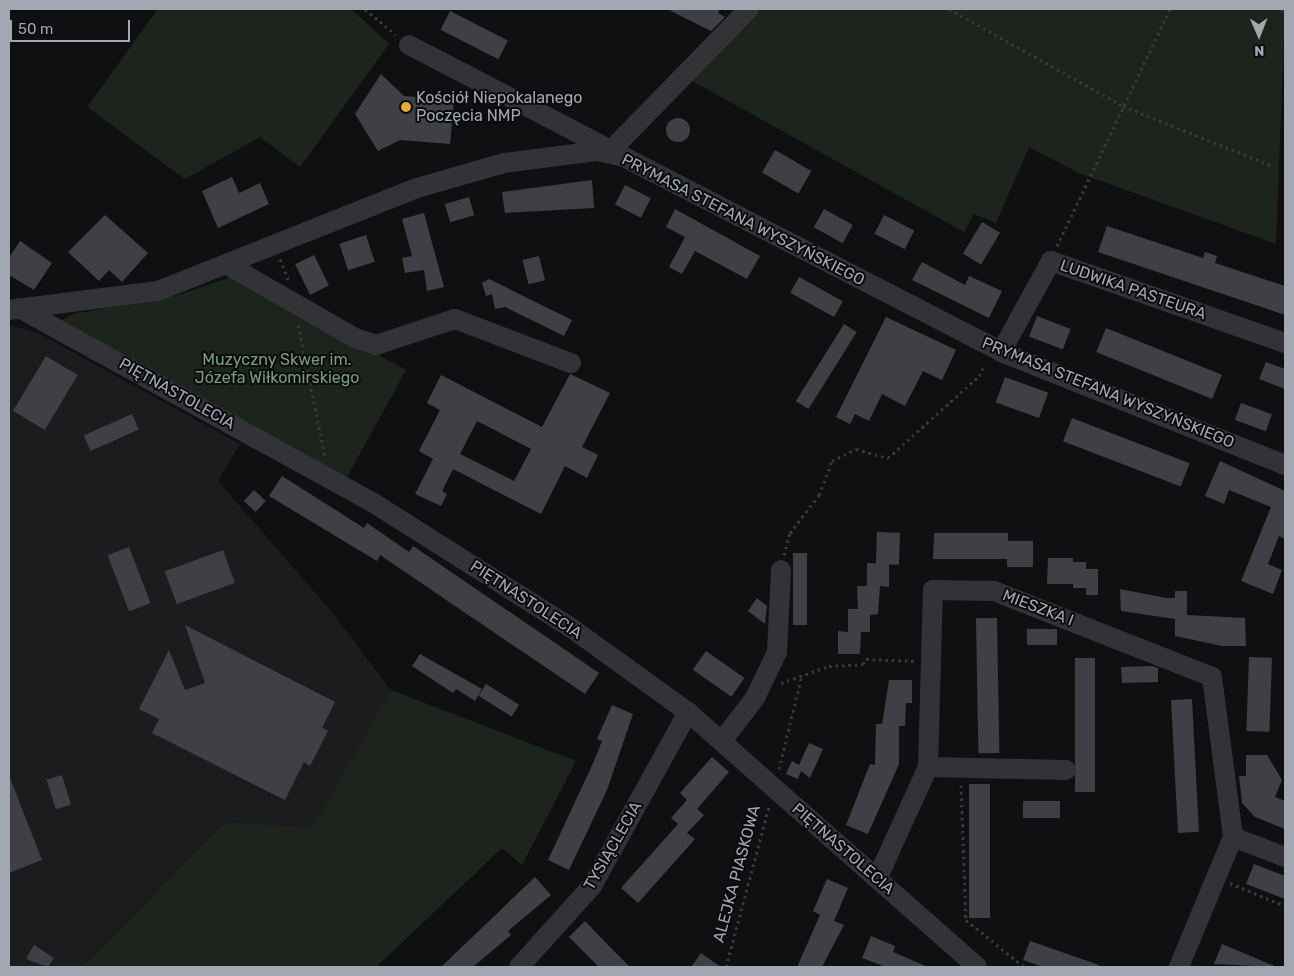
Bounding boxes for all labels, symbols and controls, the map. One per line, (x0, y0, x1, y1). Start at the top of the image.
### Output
scale bar (12, 10, 132, 42)
north arrow (1234, 10, 1284, 60)
text: 50 m (18, 20, 53, 38)
text: N (1254, 42, 1264, 59)
place label: Kościół Niepokalanego Poczęcia NMP (416, 88, 582, 126)
marker: Kościół Niepokalanego Poczęcia NMP (400, 101, 412, 113)
street label: PRYMASA STEFANA WYSZYŃSKIEGO (618, 150, 868, 290)
street label: LUDWIKA PASTEURA (1057, 256, 1209, 324)
street label: PRYMASA STEFANA WYSZYŃSKIEGO (979, 333, 1237, 453)
park label: Muzyczny Skwer im. Józefa Wiłkomirskiego (194, 350, 360, 388)
street label: PIĘTNASTOLECIA (116, 354, 238, 434)
street label: PIĘTNASTOLECIA (467, 557, 585, 643)
street label: MIESZKA I (1000, 586, 1076, 630)
street label: TYSIĄCLECIA (580, 798, 646, 894)
street label: PIĘTNASTOLECIA (788, 799, 898, 899)
street label: ALEJKA PIASKOWA (709, 803, 765, 945)

